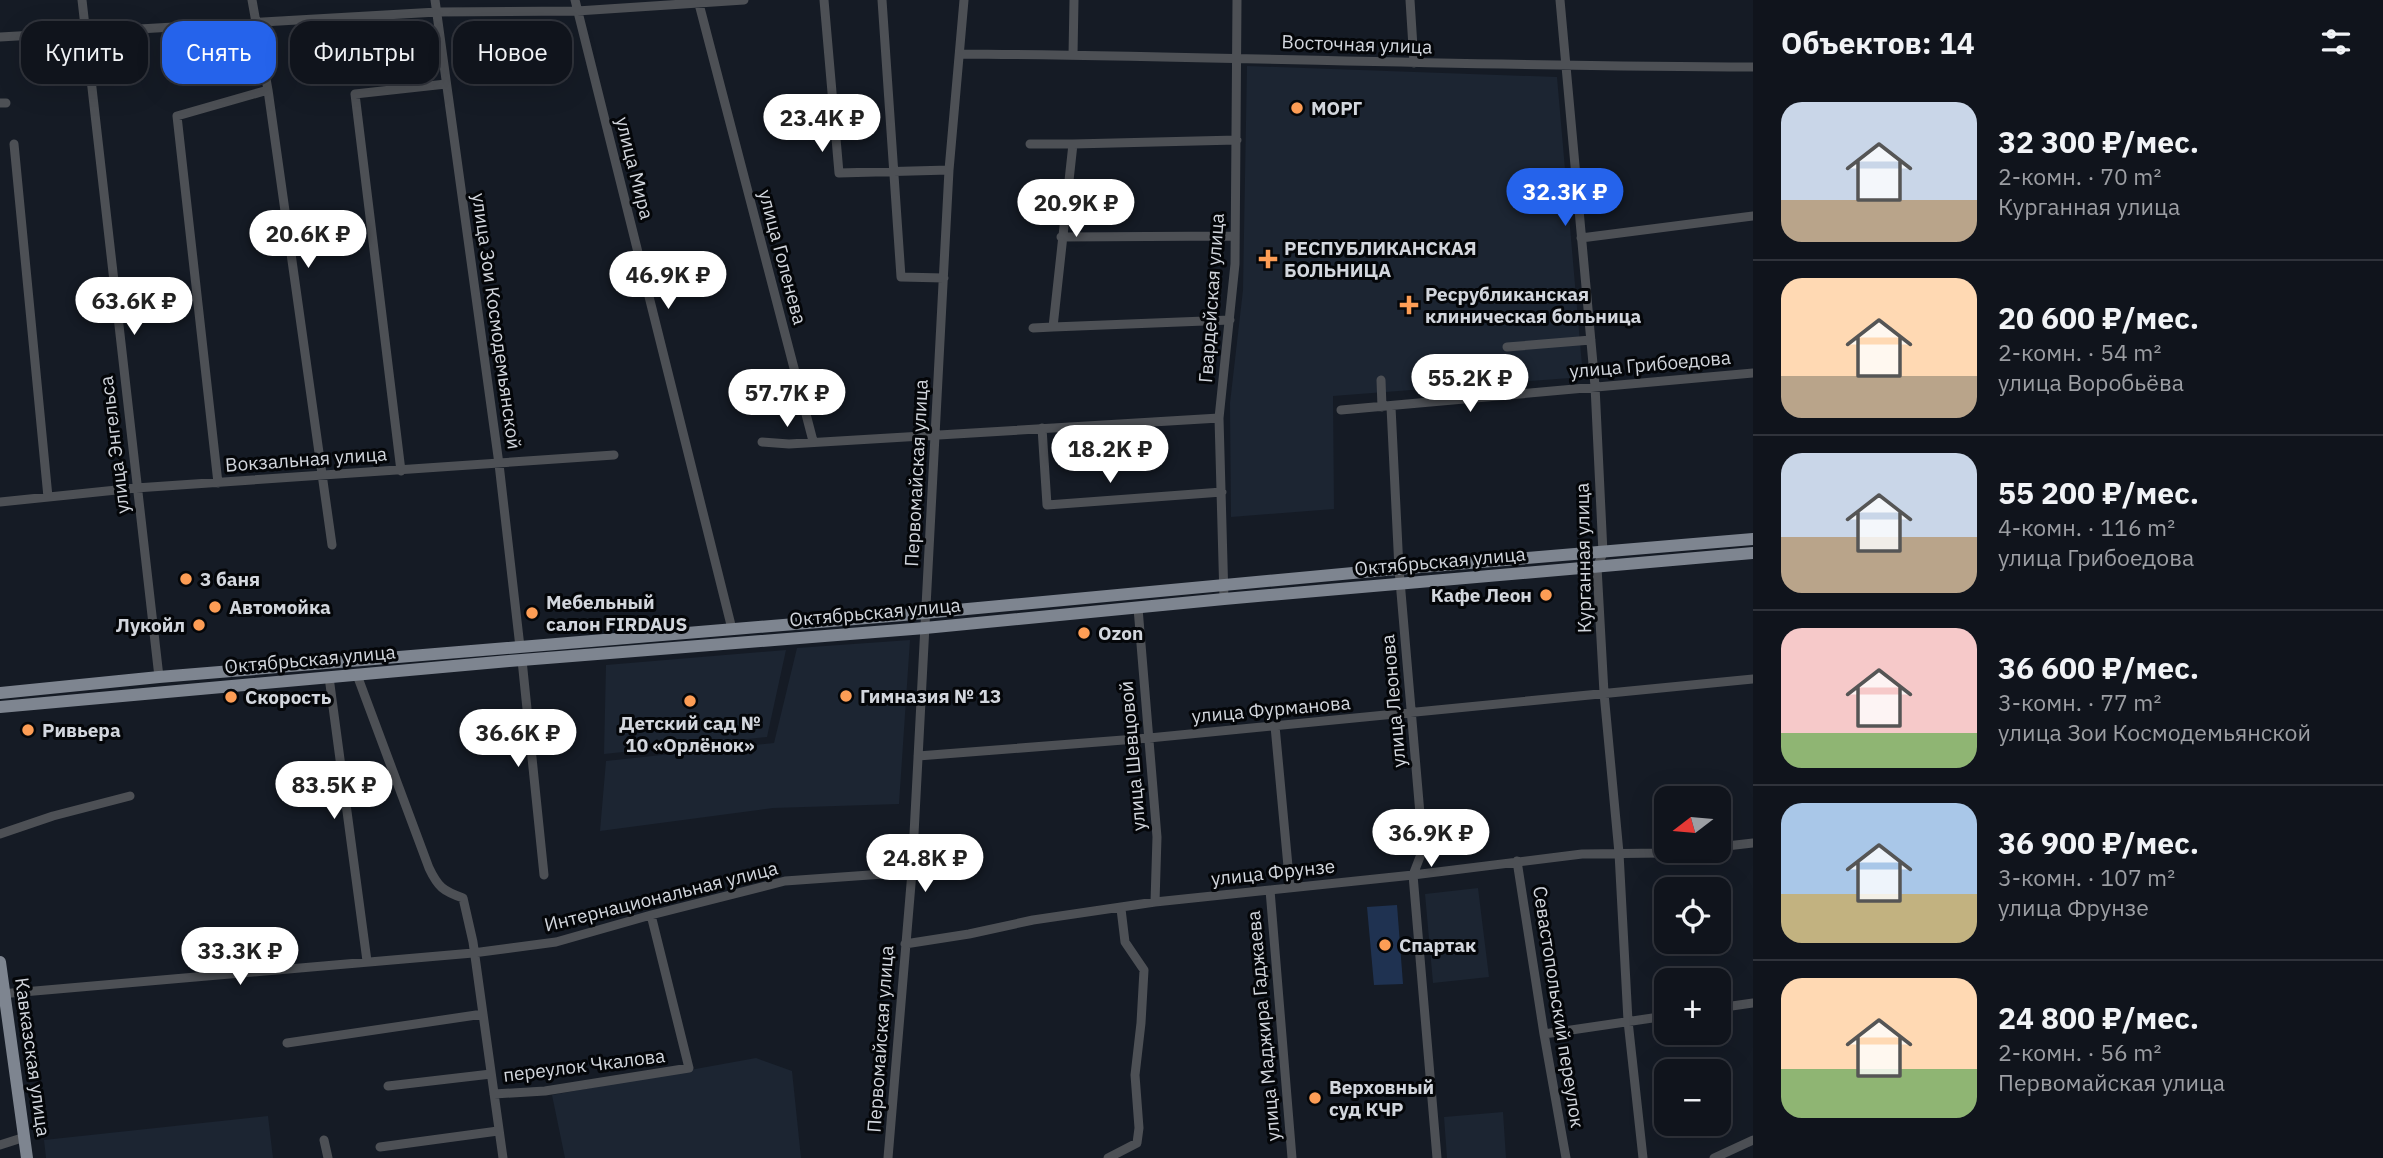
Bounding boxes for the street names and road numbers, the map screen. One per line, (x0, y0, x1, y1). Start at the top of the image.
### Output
street label: Восточная улица (1281, 29, 1433, 59)
street label: улица Мира (611, 114, 659, 222)
street label: улица Голенева (753, 187, 813, 327)
street label: улица Зои Космодемьянской (467, 191, 527, 451)
street label: Гвардейская улица (1193, 212, 1229, 384)
street label: улица Грибоедова (1568, 345, 1732, 383)
street label: улица Энгельса (94, 375, 134, 515)
street label: Первомайская улица (899, 379, 933, 567)
street label: Вокзальная улица (224, 441, 388, 477)
street label: Курганная улица (1570, 483, 1596, 633)
street label: Октябрьская улица (1353, 542, 1527, 580)
street label: Октябрьская улица (788, 593, 962, 631)
street label: улица Леонова (1375, 633, 1411, 769)
street label: Октябрьская улица (223, 640, 397, 678)
street label: улица Шевцовой (1113, 680, 1151, 832)
street label: улица Фурманова (1191, 690, 1351, 728)
street label: улица Фрунзе (1210, 854, 1336, 890)
street label: Интернациональная улица (542, 855, 780, 937)
street label: Севастопольский переулок (1528, 884, 1590, 1130)
street label: улица Маджира Гаджаева (1241, 910, 1285, 1142)
street label: Первомайская улица (861, 945, 899, 1133)
street label: Кавказская улица (10, 976, 56, 1138)
street label: переулок Чкалова (502, 1043, 666, 1087)

